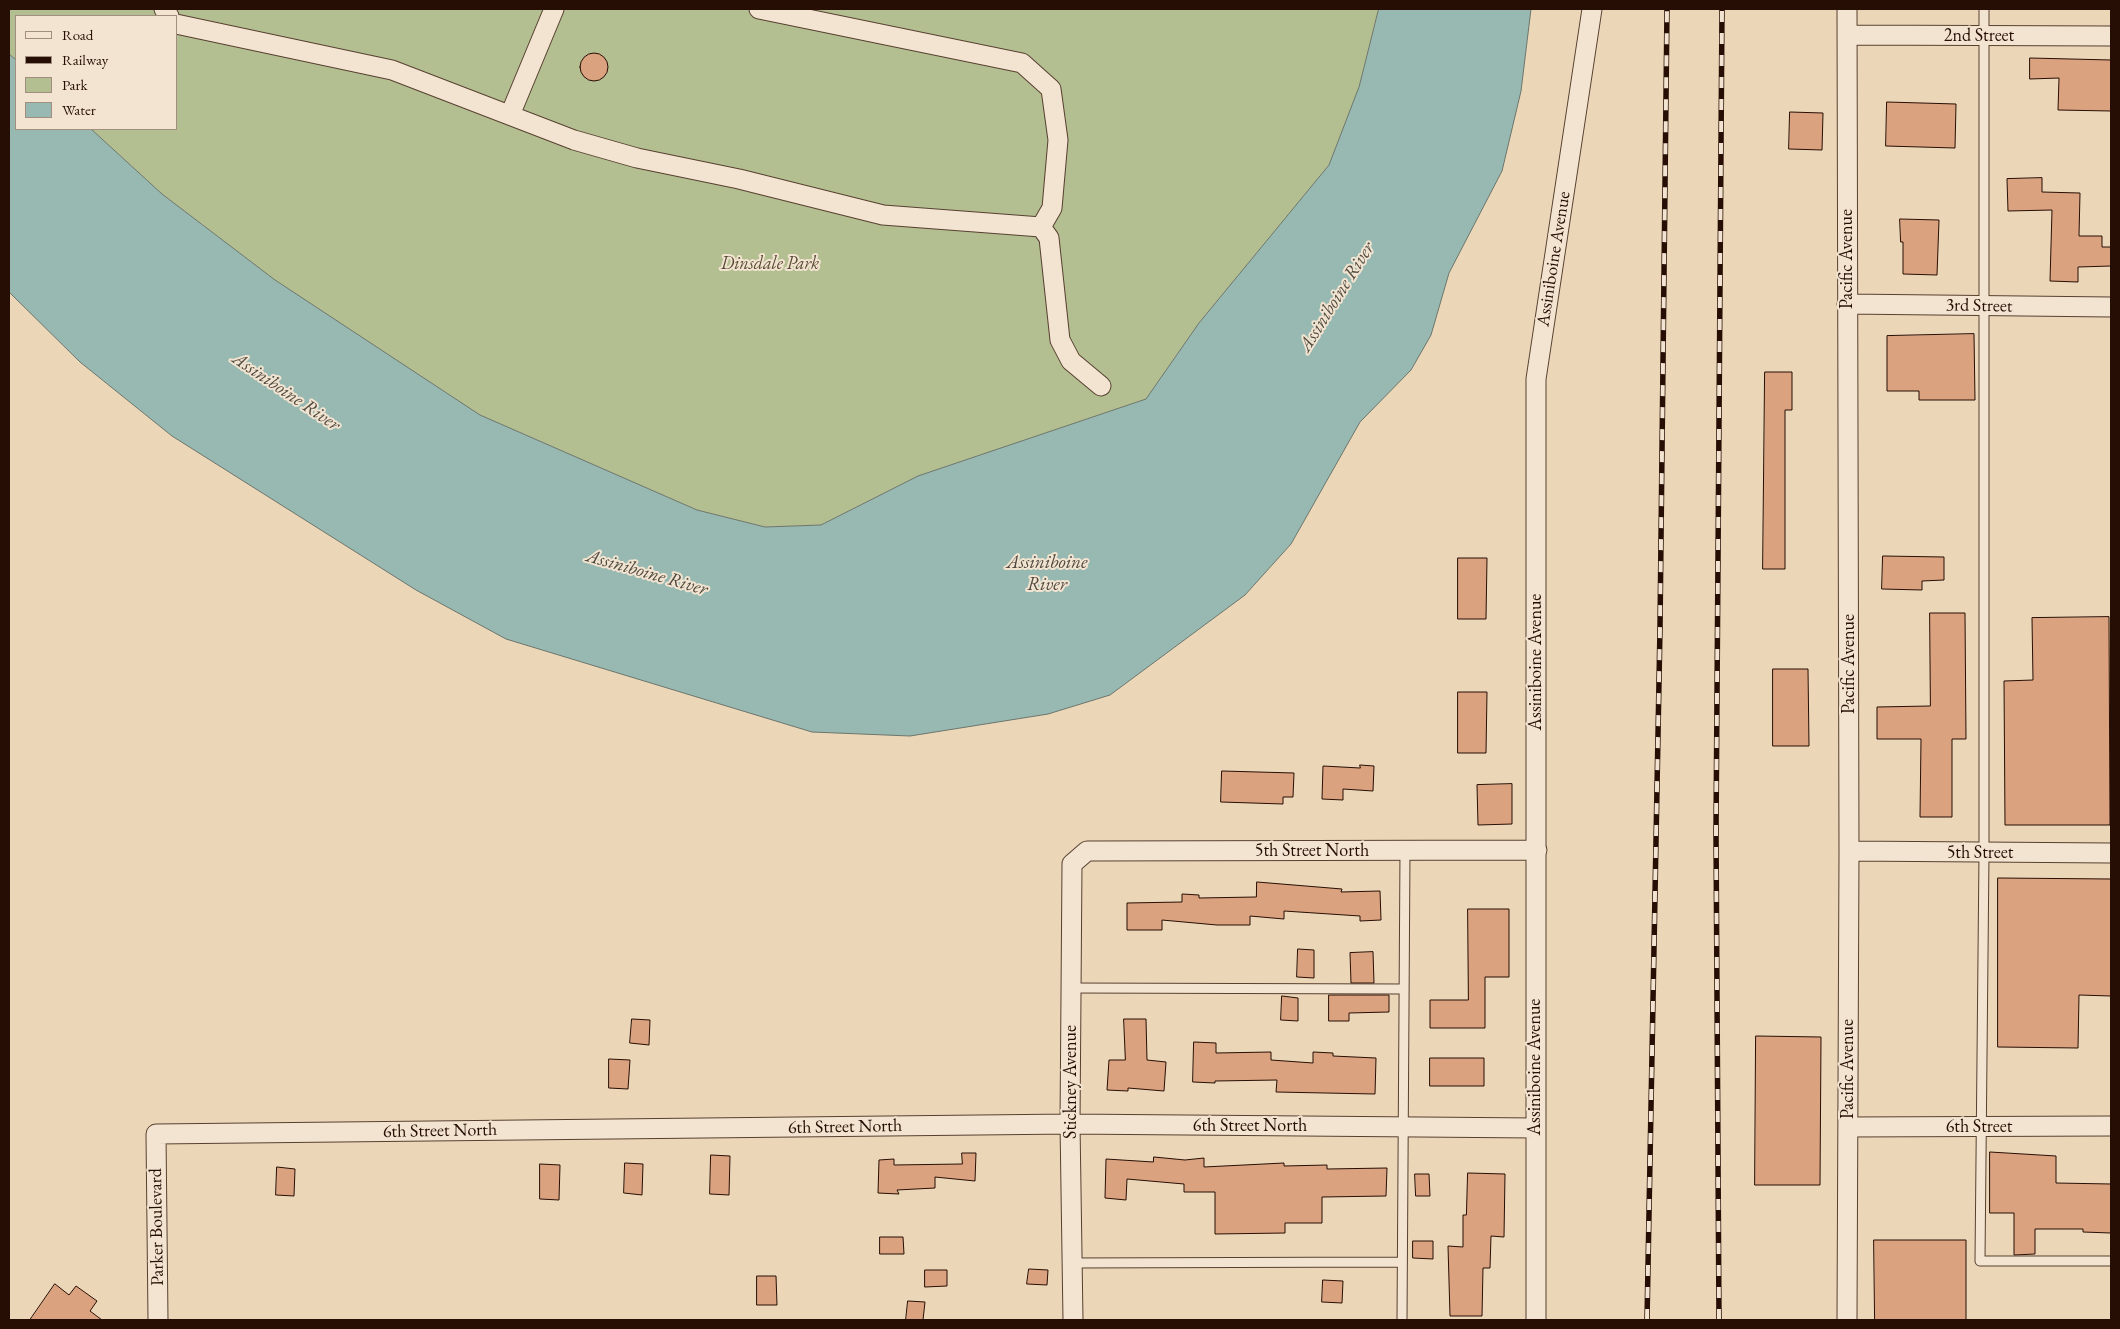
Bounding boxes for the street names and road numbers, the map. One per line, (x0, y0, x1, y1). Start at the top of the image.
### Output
street label: 2nd Street (1944, 25, 2014, 47)
street label: Assiniboine Avenue (1533, 190, 1575, 328)
street label: Pacific Avenue (1836, 209, 1858, 309)
street label: 3rd Street (1945, 295, 2013, 317)
street label: Assiniboine Avenue (1525, 594, 1547, 730)
street label: Pacific Avenue (1838, 614, 1860, 714)
street label: 5th Street North (1255, 840, 1369, 862)
street label: 5th Street (1947, 842, 2013, 864)
street label: Assiniboine Avenue (1524, 999, 1546, 1135)
street label: Pacific Avenue (1837, 1019, 1859, 1119)
street label: Stickney Avenue (1060, 1025, 1082, 1139)
street label: 6th Street North (788, 1115, 902, 1139)
street label: 6th Street North (1193, 1115, 1307, 1137)
street label: 6th Street (1946, 1116, 2012, 1138)
street label: 6th Street North (383, 1119, 497, 1143)
street label: Parker Boulevard (145, 1168, 169, 1286)

